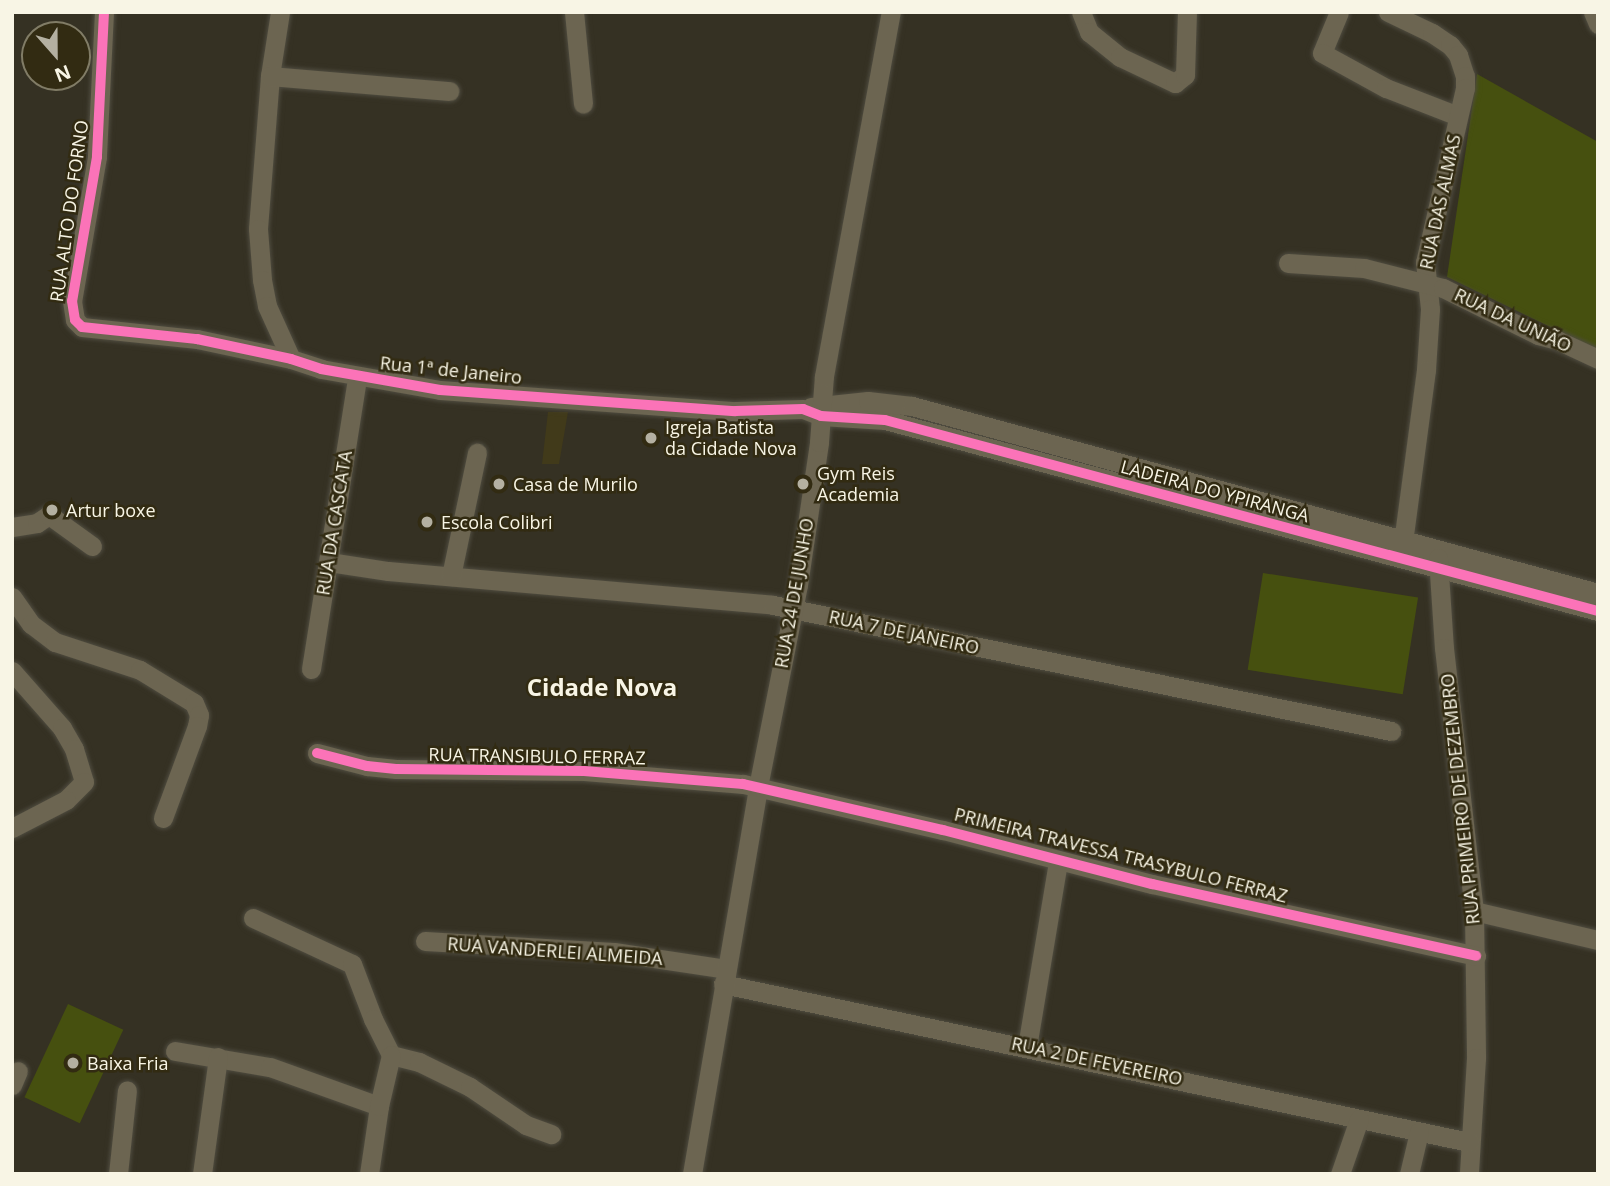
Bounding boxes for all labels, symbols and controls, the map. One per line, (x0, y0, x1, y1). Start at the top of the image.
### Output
north arrow (21, 21, 91, 91)
text: N (51, 59, 75, 89)
street label: RUA ALTO DO FORNO (46, 119, 92, 303)
street label: RUA DAS ALMAS (1415, 133, 1465, 271)
street label: RUA DA UNIÃO (1451, 283, 1575, 357)
street label: Rua 1ª de Janeiro (379, 352, 523, 388)
place label: Igreja Batista da Cidade Nova (665, 417, 797, 460)
marker: Igreja Batista da Cidade Nova (643, 430, 659, 446)
street label: RUA DA CASCATA (312, 449, 356, 597)
street label: LADEIRA DO YPIRANGA (1118, 455, 1312, 527)
place label: Gym Reis Academia (817, 463, 899, 505)
place label: Casa de Murilo (513, 473, 638, 495)
marker: Casa de Murilo (491, 476, 507, 492)
marker: Gym Reis Academia (795, 476, 811, 492)
place label: Artur boxe (66, 499, 156, 521)
marker: Artur boxe (44, 502, 60, 518)
place label: Escola Colibri (441, 511, 552, 533)
marker: Escola Colibri (419, 514, 435, 530)
street label: RUA 24 DE JUNHO (770, 516, 818, 670)
street label: RUA 7 DE JANEIRO (827, 606, 981, 658)
street label: RUA PRIMEIRO DE DEZEMBRO (1436, 672, 1484, 926)
district label: Cidade Nova (527, 673, 677, 701)
street label: RUA TRANSIBULO FERRAZ (428, 743, 646, 769)
street label: PRIMEIRA TRAVESSA TRASYBULO FERRAZ (952, 803, 1290, 907)
street label: RUA VANDERLEI ALMEIDA (447, 933, 663, 969)
street label: RUA 2 DE FEVEREIRO (1010, 1032, 1184, 1090)
place label: Baixa Fria (87, 1052, 168, 1074)
marker: Baixa Fria (65, 1055, 81, 1071)

